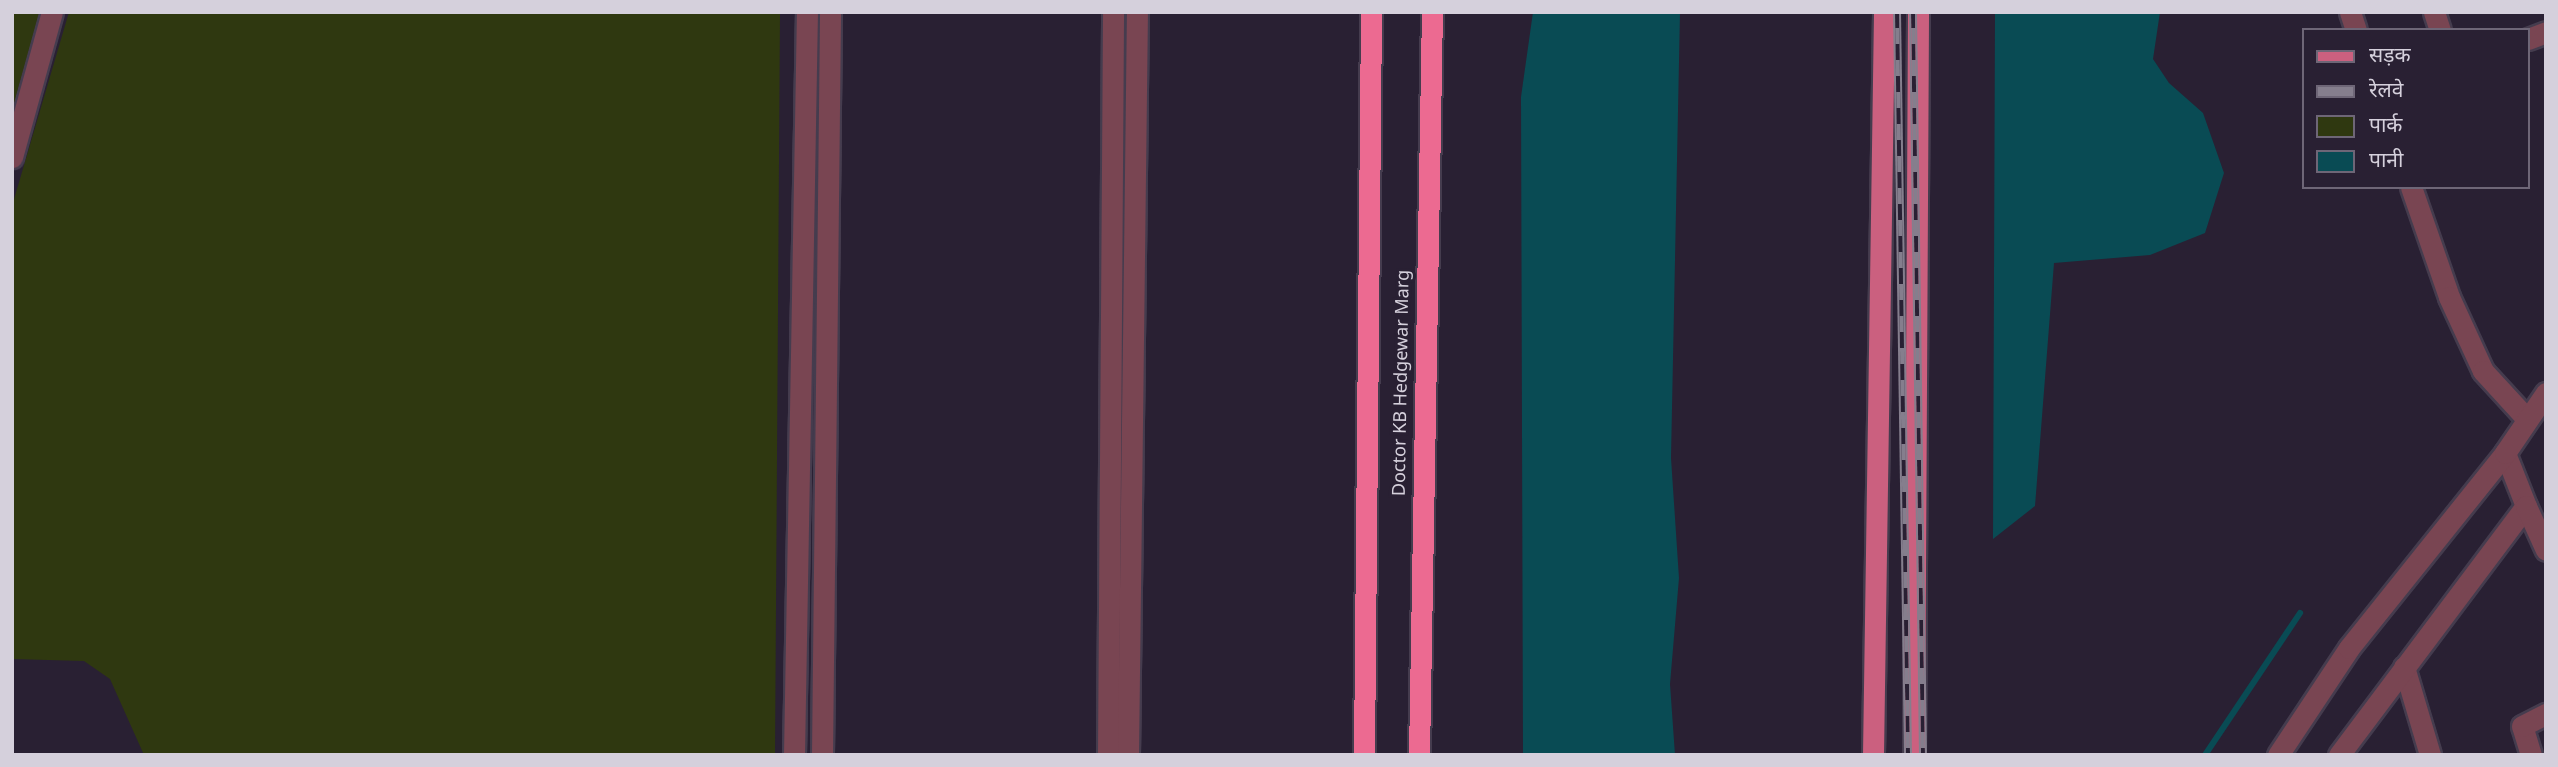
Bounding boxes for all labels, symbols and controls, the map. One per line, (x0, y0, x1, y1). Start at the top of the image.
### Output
legend (2302, 28, 2530, 189)
text: सड़क (2369, 43, 2411, 71)
text: रेलवे (2369, 78, 2404, 106)
text: पार्क (2369, 113, 2403, 141)
text: पानी (2369, 148, 2403, 176)
street label: Doctor KB Hedgewar Marg (1390, 270, 1416, 496)

